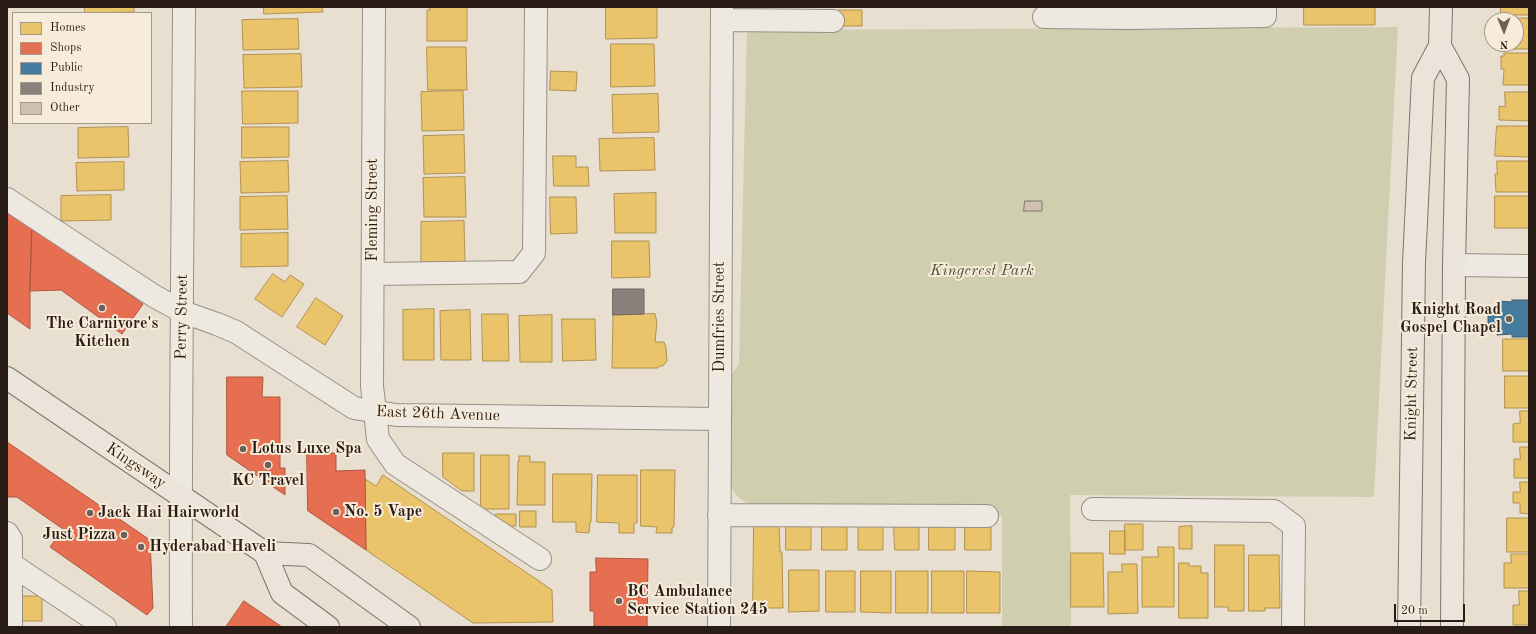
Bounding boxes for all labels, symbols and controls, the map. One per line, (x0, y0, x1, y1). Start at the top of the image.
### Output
legend (12, 12, 152, 124)
north arrow (1484, 12, 1524, 52)
text: Homes (50, 22, 86, 34)
text: N (1500, 38, 1508, 49)
text: Shops (50, 42, 81, 54)
text: Public (50, 62, 82, 74)
text: Industry (50, 82, 95, 94)
text: Other (50, 102, 80, 114)
street label: Fleming Street (363, 158, 383, 262)
street label: Dumfries Street (710, 261, 730, 373)
park label: Kingcrest Park (930, 261, 1034, 281)
street label: Perry Street (172, 274, 192, 360)
place label: Knight Road Gospel Chapel (1400, 300, 1501, 338)
marker: The Carnivore's Kitchen (97, 303, 107, 313)
place label: The Carnivore's Kitchen (46, 314, 158, 352)
marker: Knight Road Gospel Chapel (1504, 314, 1514, 324)
street label: Knight Street (1402, 346, 1422, 442)
street label: East 26th Avenue (376, 402, 500, 426)
street label: Kingsway (102, 439, 170, 493)
place label: Lotus Luxe Spa (251, 439, 362, 459)
marker: Lotus Luxe Spa (238, 444, 248, 454)
marker: KC Travel (263, 460, 273, 470)
place label: KC Travel (232, 471, 304, 491)
place label: No. 5 Vape (344, 502, 422, 522)
place label: Jack Hai Hairworld (98, 503, 239, 523)
marker: No. 5 Vape (331, 507, 341, 517)
marker: Jack Hai Hairworld (85, 508, 95, 518)
place label: Just Pizza (43, 525, 116, 545)
marker: Just Pizza (119, 530, 129, 540)
place label: Hyderabad Haveli (149, 537, 276, 557)
marker: Hyderabad Haveli (136, 542, 146, 552)
place label: BC Ambulance Service Station 245 (627, 582, 768, 620)
marker: BC Ambulance Service Station 245 (614, 596, 624, 606)
scale bar (1396, 596, 1467, 622)
text: 20 m (1401, 605, 1428, 617)

